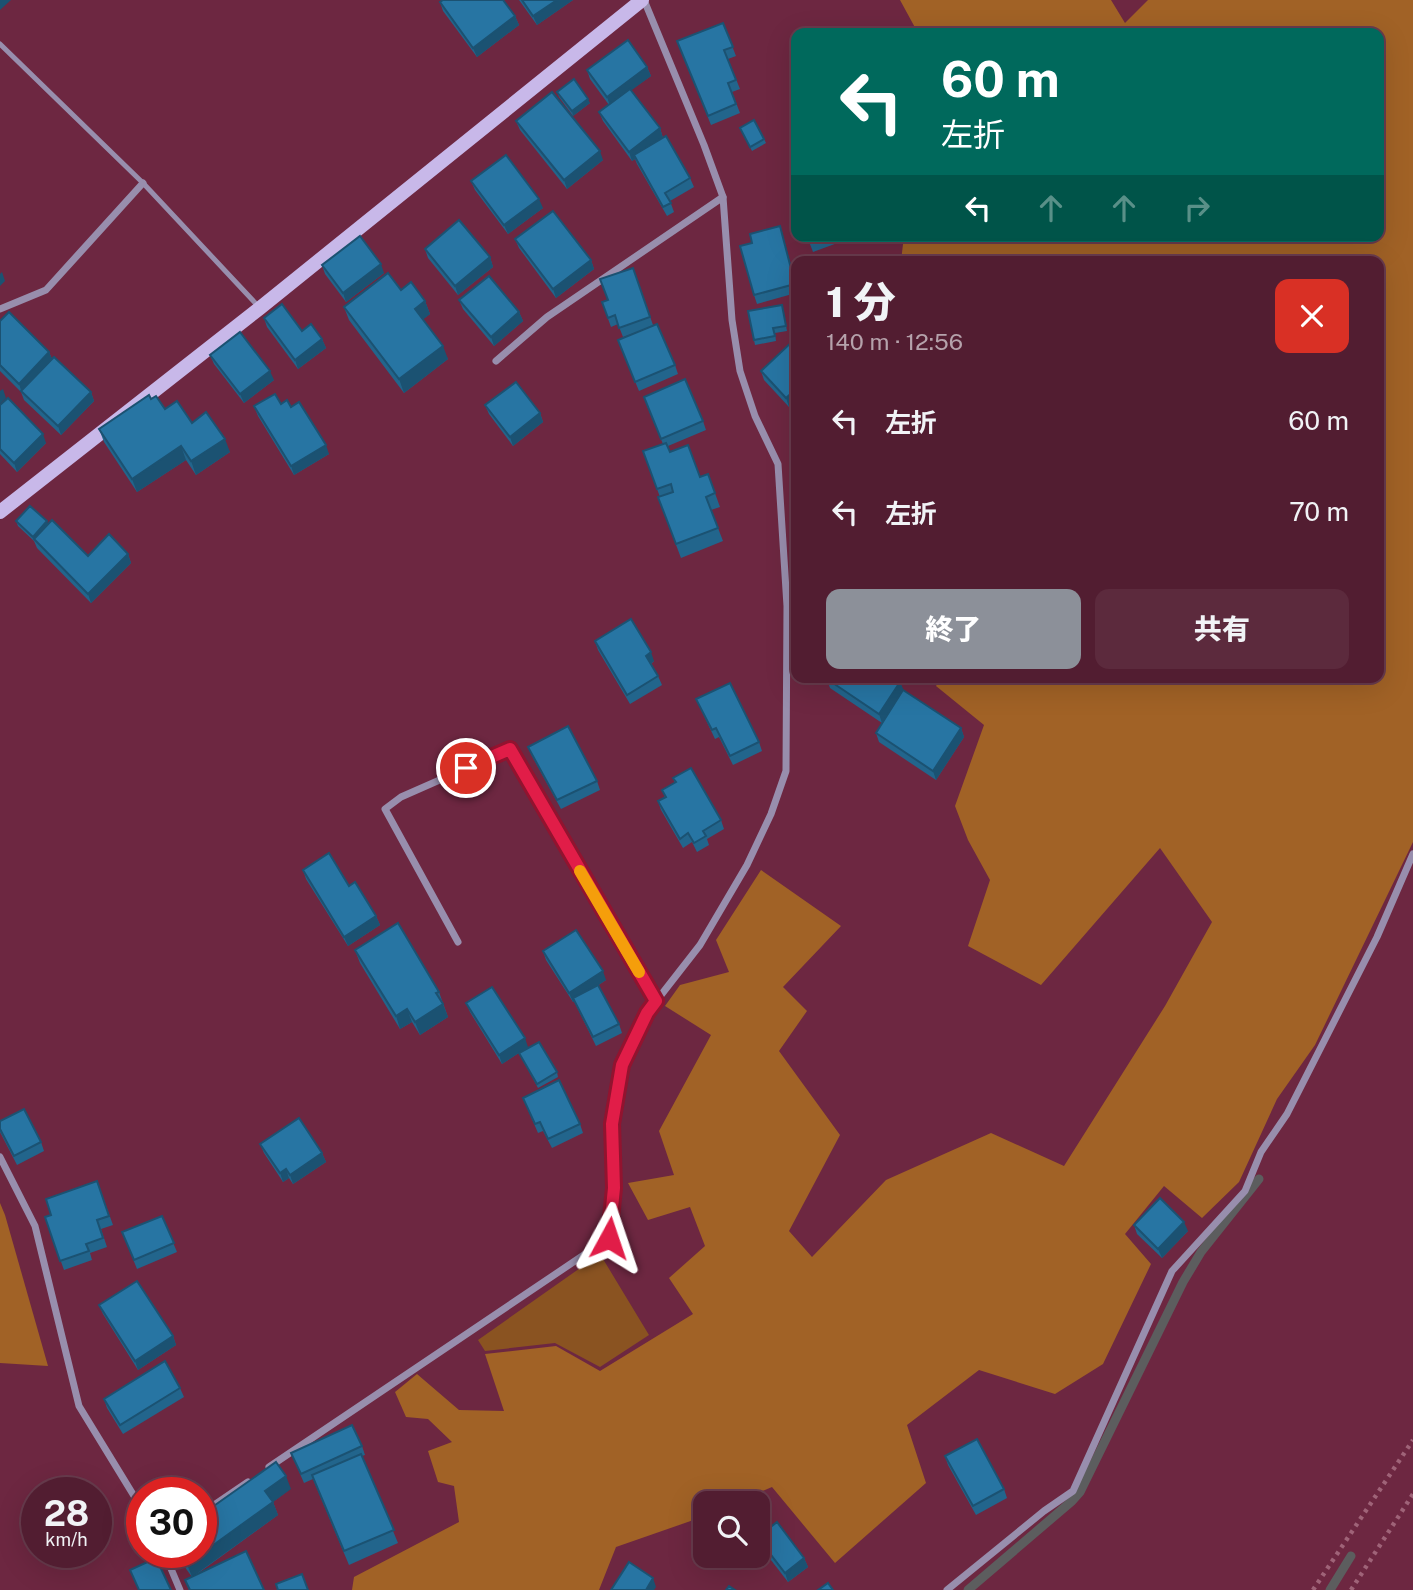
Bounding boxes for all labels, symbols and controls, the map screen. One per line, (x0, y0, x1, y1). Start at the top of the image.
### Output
text: 60 m (941, 50, 1060, 108)
icon: left (826, 56, 917, 147)
text: 左折 (941, 116, 1005, 153)
icon: left (959, 189, 997, 227)
icon: ahead (1032, 189, 1070, 227)
icon: ahead (1105, 189, 1143, 227)
icon: right (1178, 189, 1216, 227)
text: 1 分 (826, 277, 896, 326)
button: close (1275, 279, 1349, 353)
text: 140 m · 12:56 (826, 328, 963, 355)
icon: left (826, 402, 864, 440)
text: 60 m (1288, 405, 1349, 436)
text: 左折 (885, 407, 937, 438)
icon: left (826, 493, 864, 531)
text: 70 m (1289, 496, 1349, 527)
text: 左折 (885, 498, 937, 529)
button: 終了 (826, 589, 1081, 669)
button: 共有 (1095, 589, 1349, 669)
pin (436, 738, 496, 798)
icon: arrive (447, 749, 485, 787)
position arrow (572, 1201, 646, 1275)
speed limit sign: 30 (126, 1477, 217, 1568)
map controls (693, 1491, 770, 1568)
button: search (693, 1491, 770, 1568)
text: 28 (44, 1493, 89, 1534)
text: km/h (45, 1529, 88, 1550)

